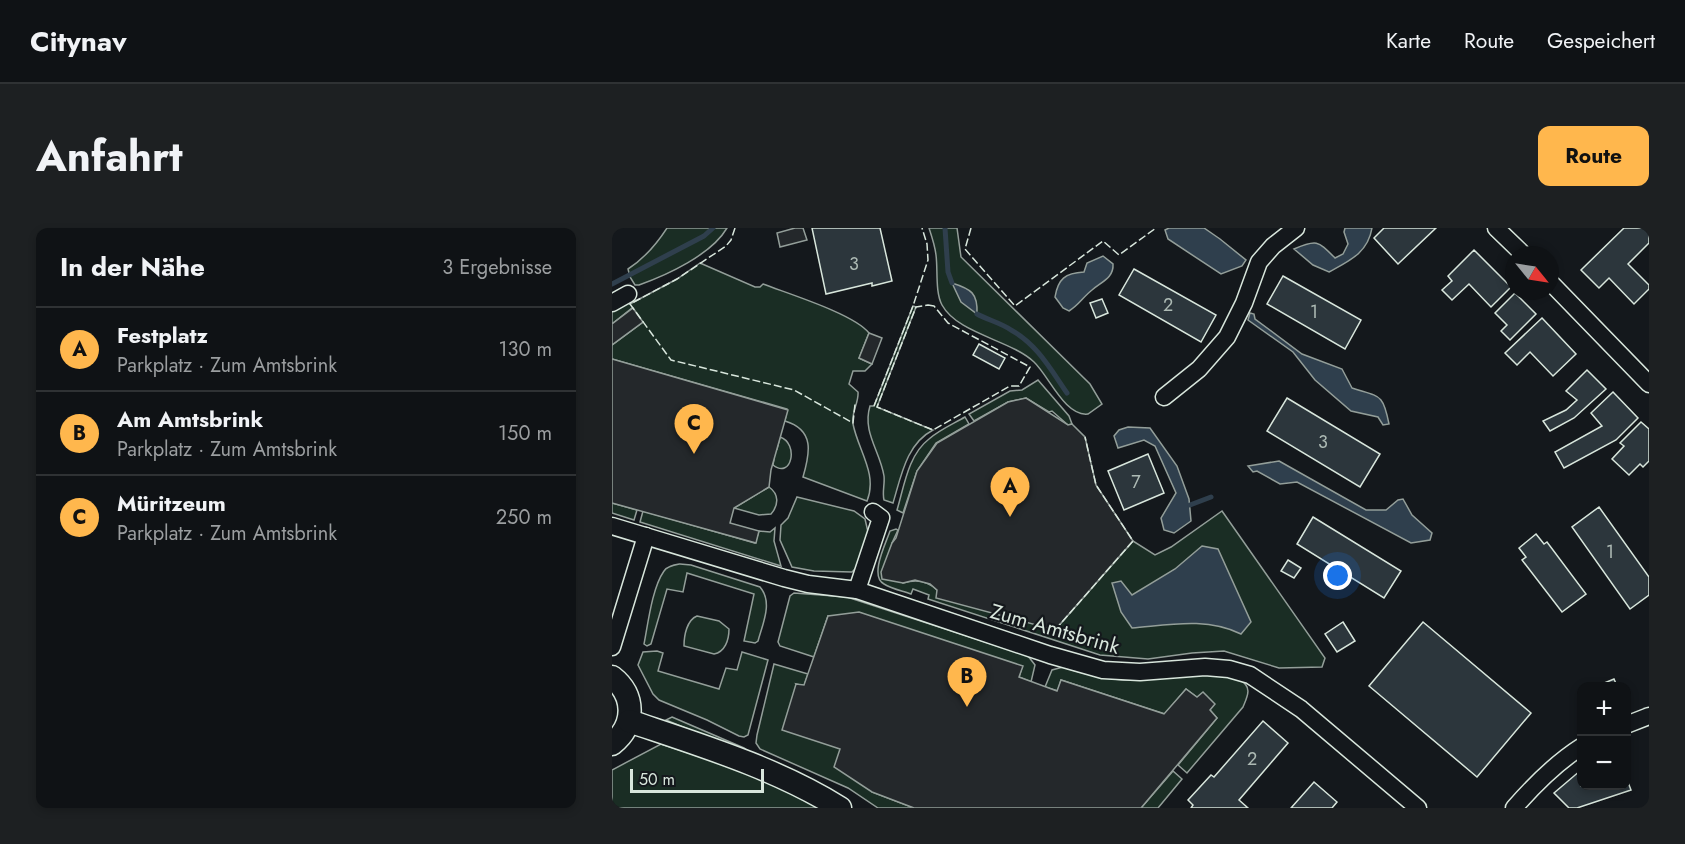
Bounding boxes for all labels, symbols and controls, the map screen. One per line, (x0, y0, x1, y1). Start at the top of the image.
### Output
text: Citynav (30, 21, 127, 62)
text: Karte (1386, 26, 1431, 56)
text: Route (1464, 26, 1514, 56)
text: Gespeichert (1547, 26, 1655, 56)
text: Anfahrt (36, 126, 183, 187)
button: Route (1538, 126, 1649, 186)
north arrow (1505, 246, 1559, 300)
text: In der Nähe (60, 248, 205, 286)
house number: 3 (849, 251, 859, 277)
text: 3 Ergebnisse (442, 253, 552, 282)
house number: 2 (1163, 292, 1173, 318)
house number: 1 (1310, 299, 1318, 325)
text: Festplatz (117, 319, 208, 351)
text: A (72, 335, 87, 364)
text: 130 m (498, 335, 552, 364)
text: Parkplatz · Zum Amtsbrink (117, 351, 337, 380)
text: Am Amtsbrink (117, 403, 263, 435)
pin: C (674, 404, 713, 454)
text: B (73, 419, 86, 448)
text: 150 m (498, 419, 552, 448)
house number: 3 (1318, 429, 1328, 455)
text: Parkplatz · Zum Amtsbrink (117, 435, 337, 464)
pin: A (990, 468, 1030, 517)
house number: 7 (1131, 469, 1141, 495)
text: Müritzeum (117, 487, 226, 519)
text: C (72, 503, 87, 532)
text: 250 m (496, 503, 552, 532)
text: Parkplatz · Zum Amtsbrink (117, 519, 337, 548)
house number: 1 (1606, 539, 1614, 565)
your location (1323, 561, 1352, 590)
street label: Zum Amtsbrink (987, 596, 1124, 662)
pin: B (948, 658, 986, 707)
map controls (1577, 682, 1631, 790)
button: + (1577, 682, 1631, 736)
button: − (1577, 736, 1631, 790)
house number: 2 (1247, 746, 1257, 772)
scale bar (630, 766, 764, 794)
text: 50 m (639, 768, 675, 791)

